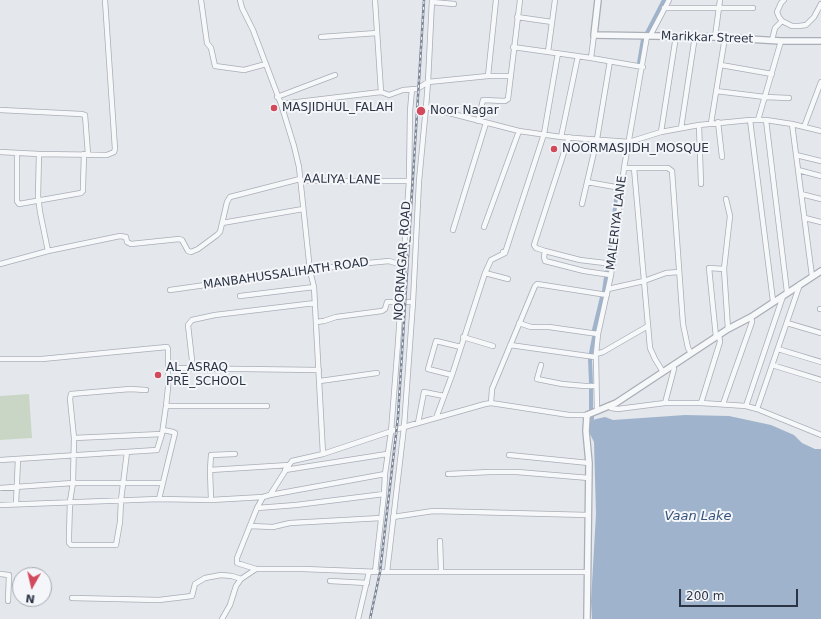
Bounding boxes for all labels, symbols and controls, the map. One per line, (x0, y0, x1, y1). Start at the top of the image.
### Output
street label: Marikkar Street (661, 29, 753, 47)
place label: MASJIDHUL_FALAH (282, 101, 393, 115)
marker: MASJIDHUL_FALAH (269, 103, 279, 113)
place label: Noor Nagar (430, 104, 499, 118)
marker: Noor Nagar (415, 105, 427, 117)
place label: NOORMASJIDH_MOSQUE (562, 142, 709, 156)
marker: NOORMASJIDH_MOSQUE (549, 144, 559, 154)
street label: AALIYA LANE (303, 172, 381, 188)
street label: MALERIYA LANE (604, 175, 630, 271)
street label: NOORNAGAR_ROAD (392, 201, 414, 321)
street label: MANBAHUSSALIHATH ROAD (202, 255, 370, 293)
place label: AL_ASRAQ PRE_SCHOOL (166, 361, 246, 389)
marker: AL_ASRAQ PRE_SCHOOL (153, 370, 163, 380)
water label: Vaan Lake (664, 509, 732, 525)
north arrow (12, 567, 52, 607)
scale bar (681, 581, 800, 607)
text: 200 m (686, 589, 724, 603)
text: N (25, 591, 36, 605)

